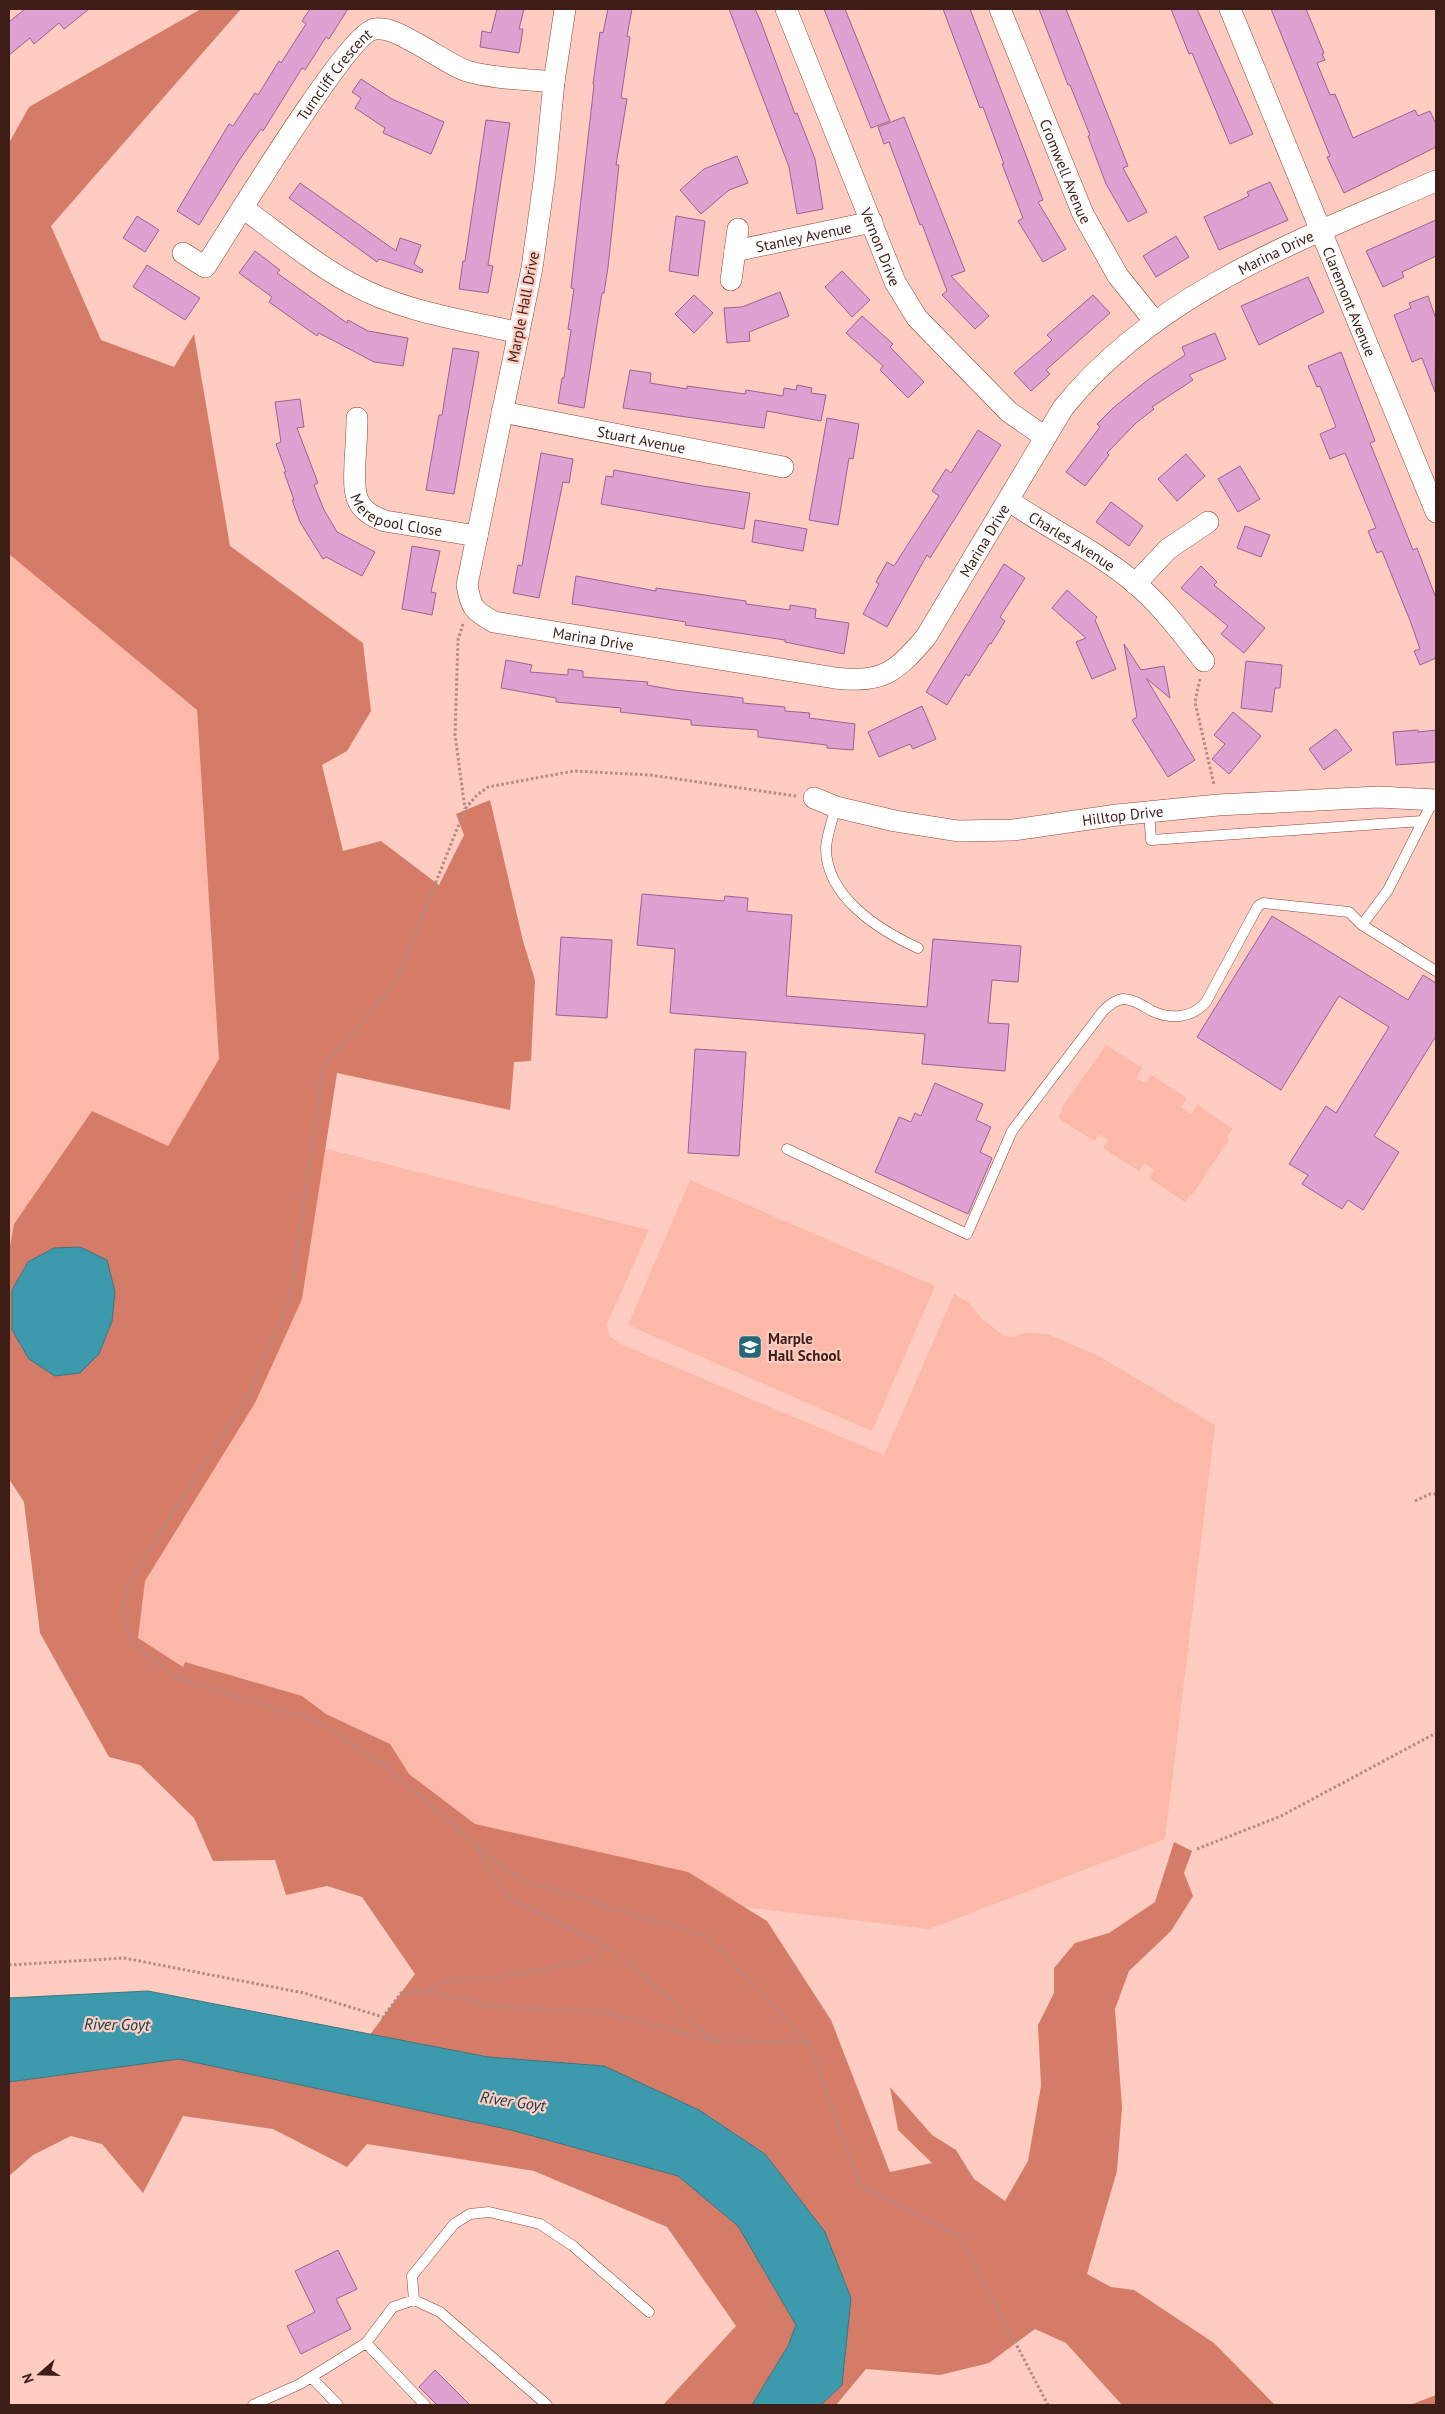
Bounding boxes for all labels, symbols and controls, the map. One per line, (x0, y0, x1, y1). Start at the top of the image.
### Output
street label: Turncliff Crescent (292, 24, 375, 124)
street label: Cromwell Avenue (1036, 116, 1096, 227)
street label: Vernon Drive (856, 204, 905, 289)
street label: Stanley Avenue (754, 217, 853, 256)
street label: Marina Drive (1235, 226, 1316, 279)
street label: Claremont Avenue (1319, 244, 1381, 359)
street label: Marple Hall Drive (503, 250, 543, 364)
street label: Stuart Avenue (596, 421, 687, 457)
street label: Merepool Close (347, 491, 444, 540)
street label: Marina Drive (955, 500, 1013, 580)
street label: Charles Avenue (1025, 507, 1119, 575)
street label: Marina Drive (551, 622, 635, 654)
street label: Hilltop Drive (1081, 801, 1164, 829)
place label: Marple Hall School (768, 1329, 842, 1365)
school or university icon: Marple Hall School (737, 1334, 763, 1360)
water label: River Goyt (84, 2013, 151, 2035)
water label: River Goyt (479, 2087, 548, 2116)
north arrow (15, 2349, 65, 2399)
text: N (18, 2371, 38, 2386)

